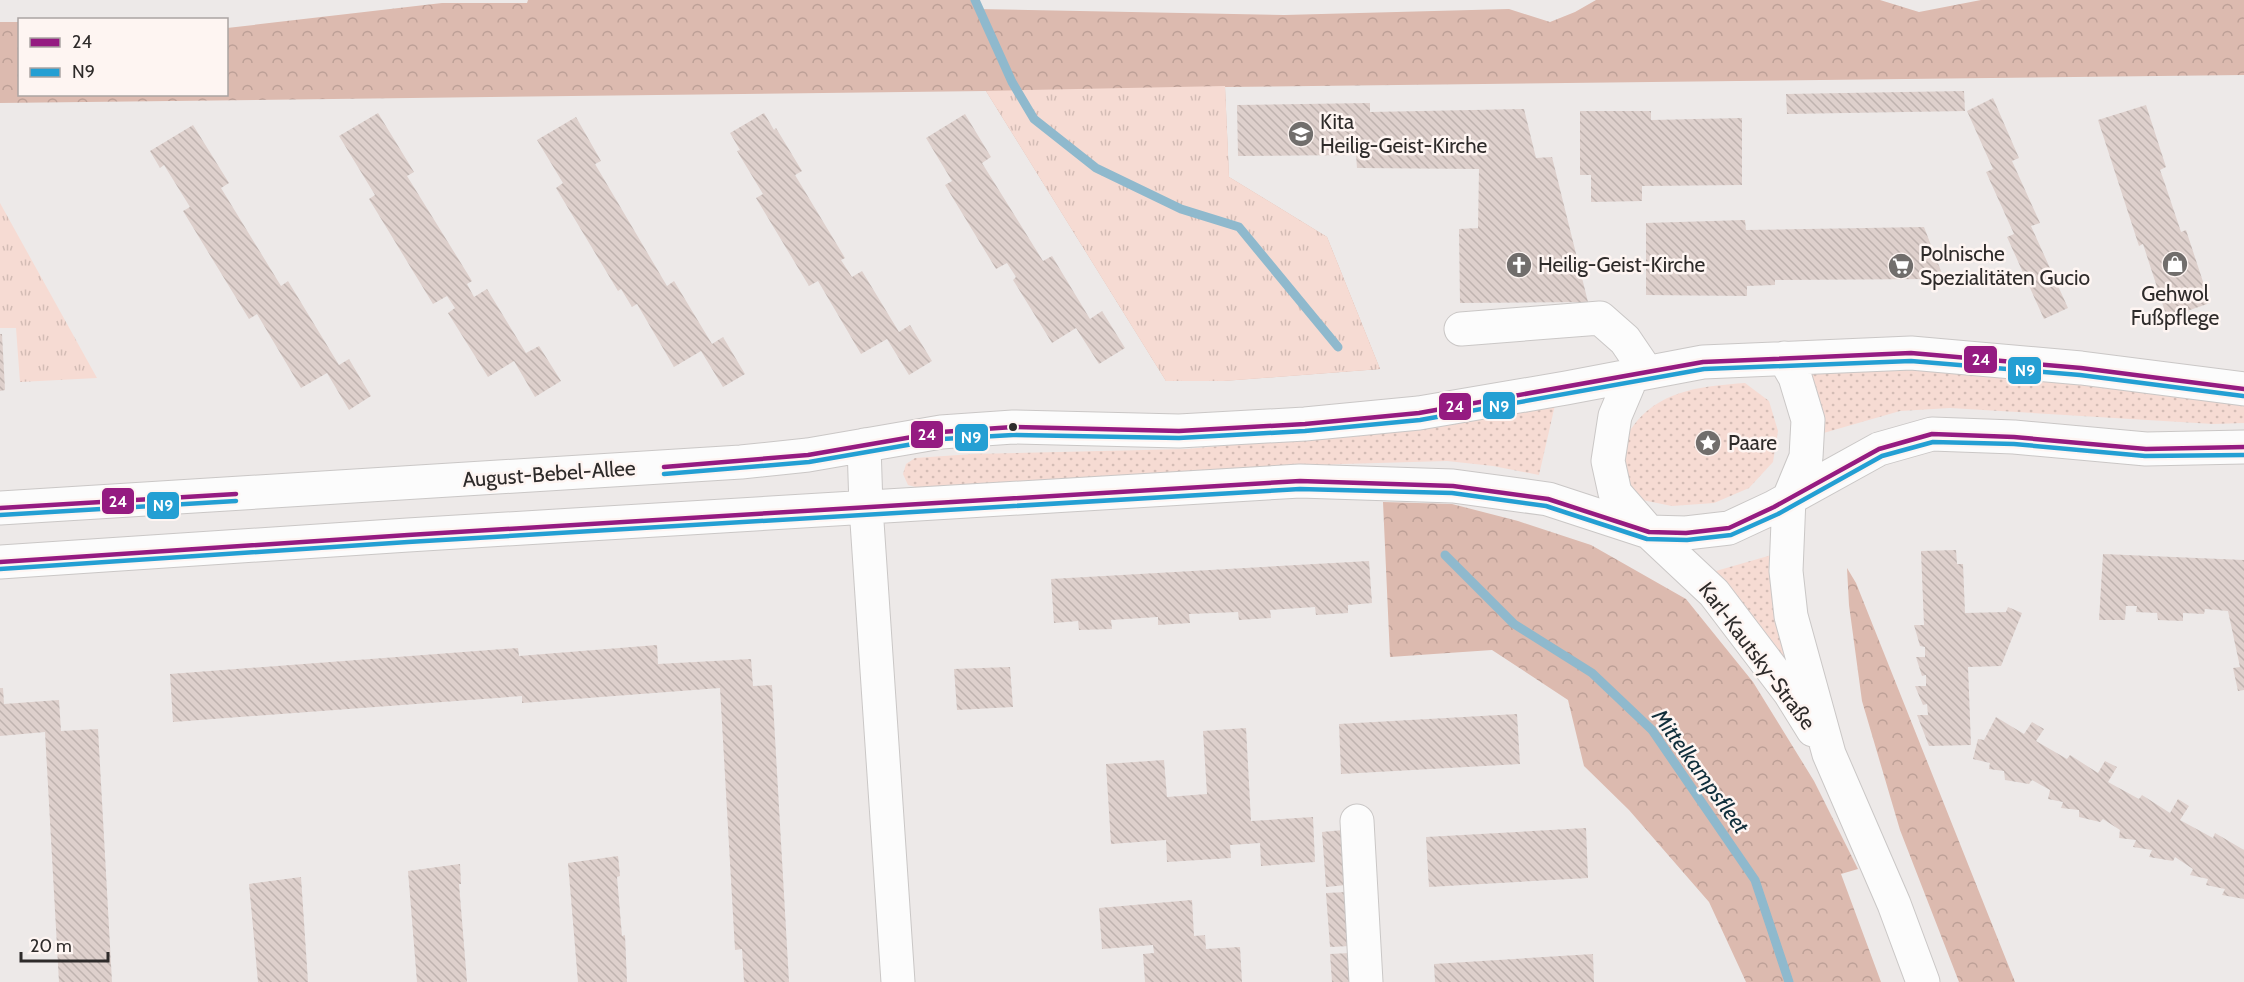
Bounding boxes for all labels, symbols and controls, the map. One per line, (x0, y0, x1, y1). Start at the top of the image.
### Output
legend (18, 18, 228, 96)
text: 24 (72, 31, 92, 53)
text: N9 (72, 61, 95, 83)
place label: Kita Heilig-Geist-Kirche (1320, 109, 1488, 158)
school or university icon: Kita Heilig-Geist-Kirche (1286, 119, 1316, 149)
place label: Polnische Spezialitäten Gucio (1920, 241, 2090, 290)
shop icon: Gehwol Fußpflege (2160, 249, 2190, 279)
church icon: Heilig-Geist-Kirche (1504, 250, 1534, 280)
supermarket icon: Polnische Spezialitäten Gucio (1886, 251, 1916, 281)
place label: Heilig-Geist-Kirche (1538, 252, 1706, 277)
place label: Gehwol Fußpflege (2131, 281, 2220, 330)
line badge: 24 (1963, 345, 1998, 374)
text: 24 (1972, 350, 1990, 369)
line badge: N9 (2007, 356, 2042, 385)
text: N9 (2015, 361, 2035, 380)
line badge: N9 (1482, 391, 1516, 420)
line badge: 24 (1438, 392, 1472, 421)
text: 24 (1446, 397, 1464, 416)
text: N9 (1489, 397, 1509, 416)
line badge: 24 (910, 420, 944, 449)
unlabelled marker (1007, 421, 1019, 433)
line badge: N9 (954, 423, 989, 452)
text: 24 (918, 425, 936, 444)
text: N9 (961, 428, 981, 447)
place icon: Paare (1693, 428, 1723, 458)
place label: Paare (1728, 430, 1777, 455)
street label: August-Bebel-Allee (462, 455, 637, 492)
line badge: 24 (101, 487, 135, 515)
line badge: N9 (146, 491, 180, 520)
text: 24 (109, 492, 127, 511)
text: N9 (153, 496, 173, 515)
street label: Karl-Kautsky-Straße (1694, 577, 1821, 735)
water label: Mittelkampsfleet (1646, 703, 1756, 840)
scale bar (21, 925, 108, 963)
text: 20 m (30, 935, 72, 957)

